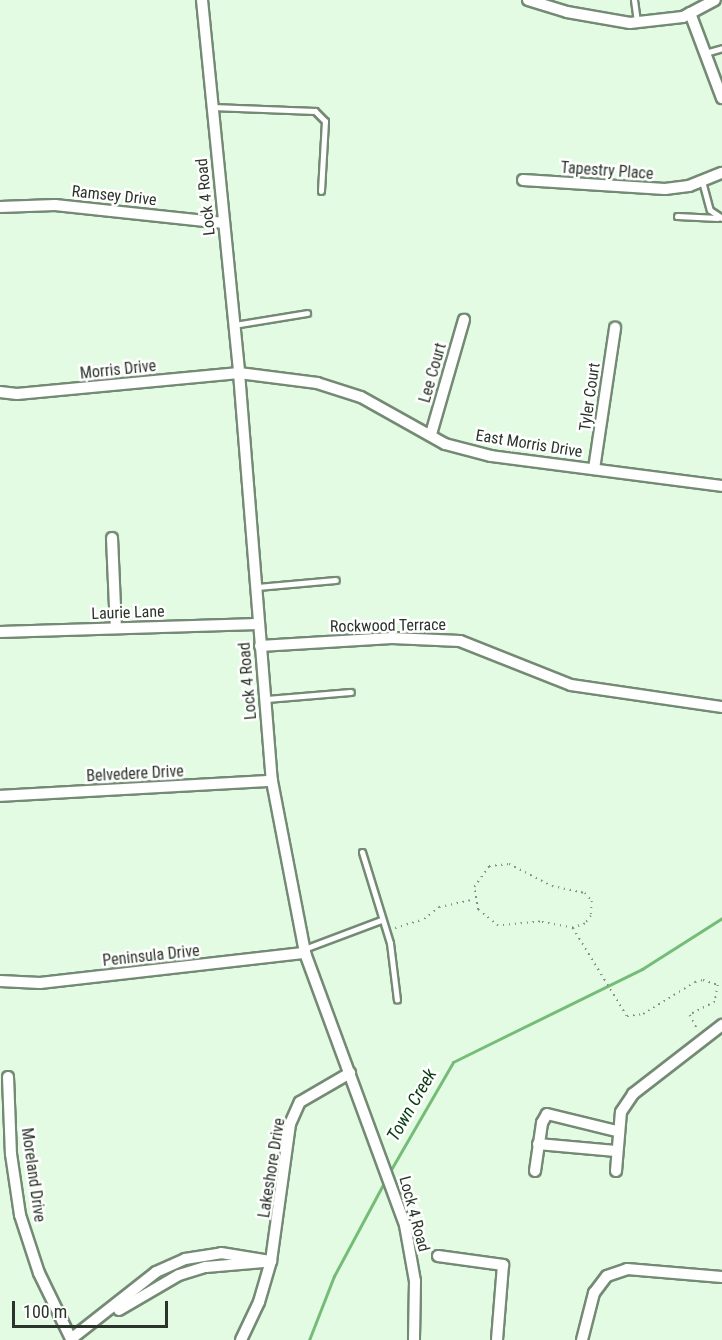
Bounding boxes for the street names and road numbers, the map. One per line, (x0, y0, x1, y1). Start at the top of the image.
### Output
street label: Lock 4 Road (192, 157, 220, 237)
street label: Tapestry Place (560, 158, 654, 184)
street label: Ramsey Drive (71, 182, 157, 210)
street label: Lee Court (415, 341, 451, 405)
street label: Morris Drive (79, 356, 157, 384)
street label: Tyler Court (576, 362, 604, 432)
street label: East Morris Drive (474, 426, 584, 462)
street label: Laurie Lane (91, 602, 165, 624)
street label: Rockwood Terrace (330, 615, 446, 637)
street label: Lock 4 Road (235, 642, 261, 720)
street label: Belvedere Drive (86, 762, 184, 786)
street label: Peninsula Drive (102, 941, 200, 971)
street label: Lakeshore Drive (255, 1117, 289, 1219)
street label: Moreland Drive (17, 1127, 49, 1223)
street label: Lock 4 Road (395, 1174, 433, 1254)

